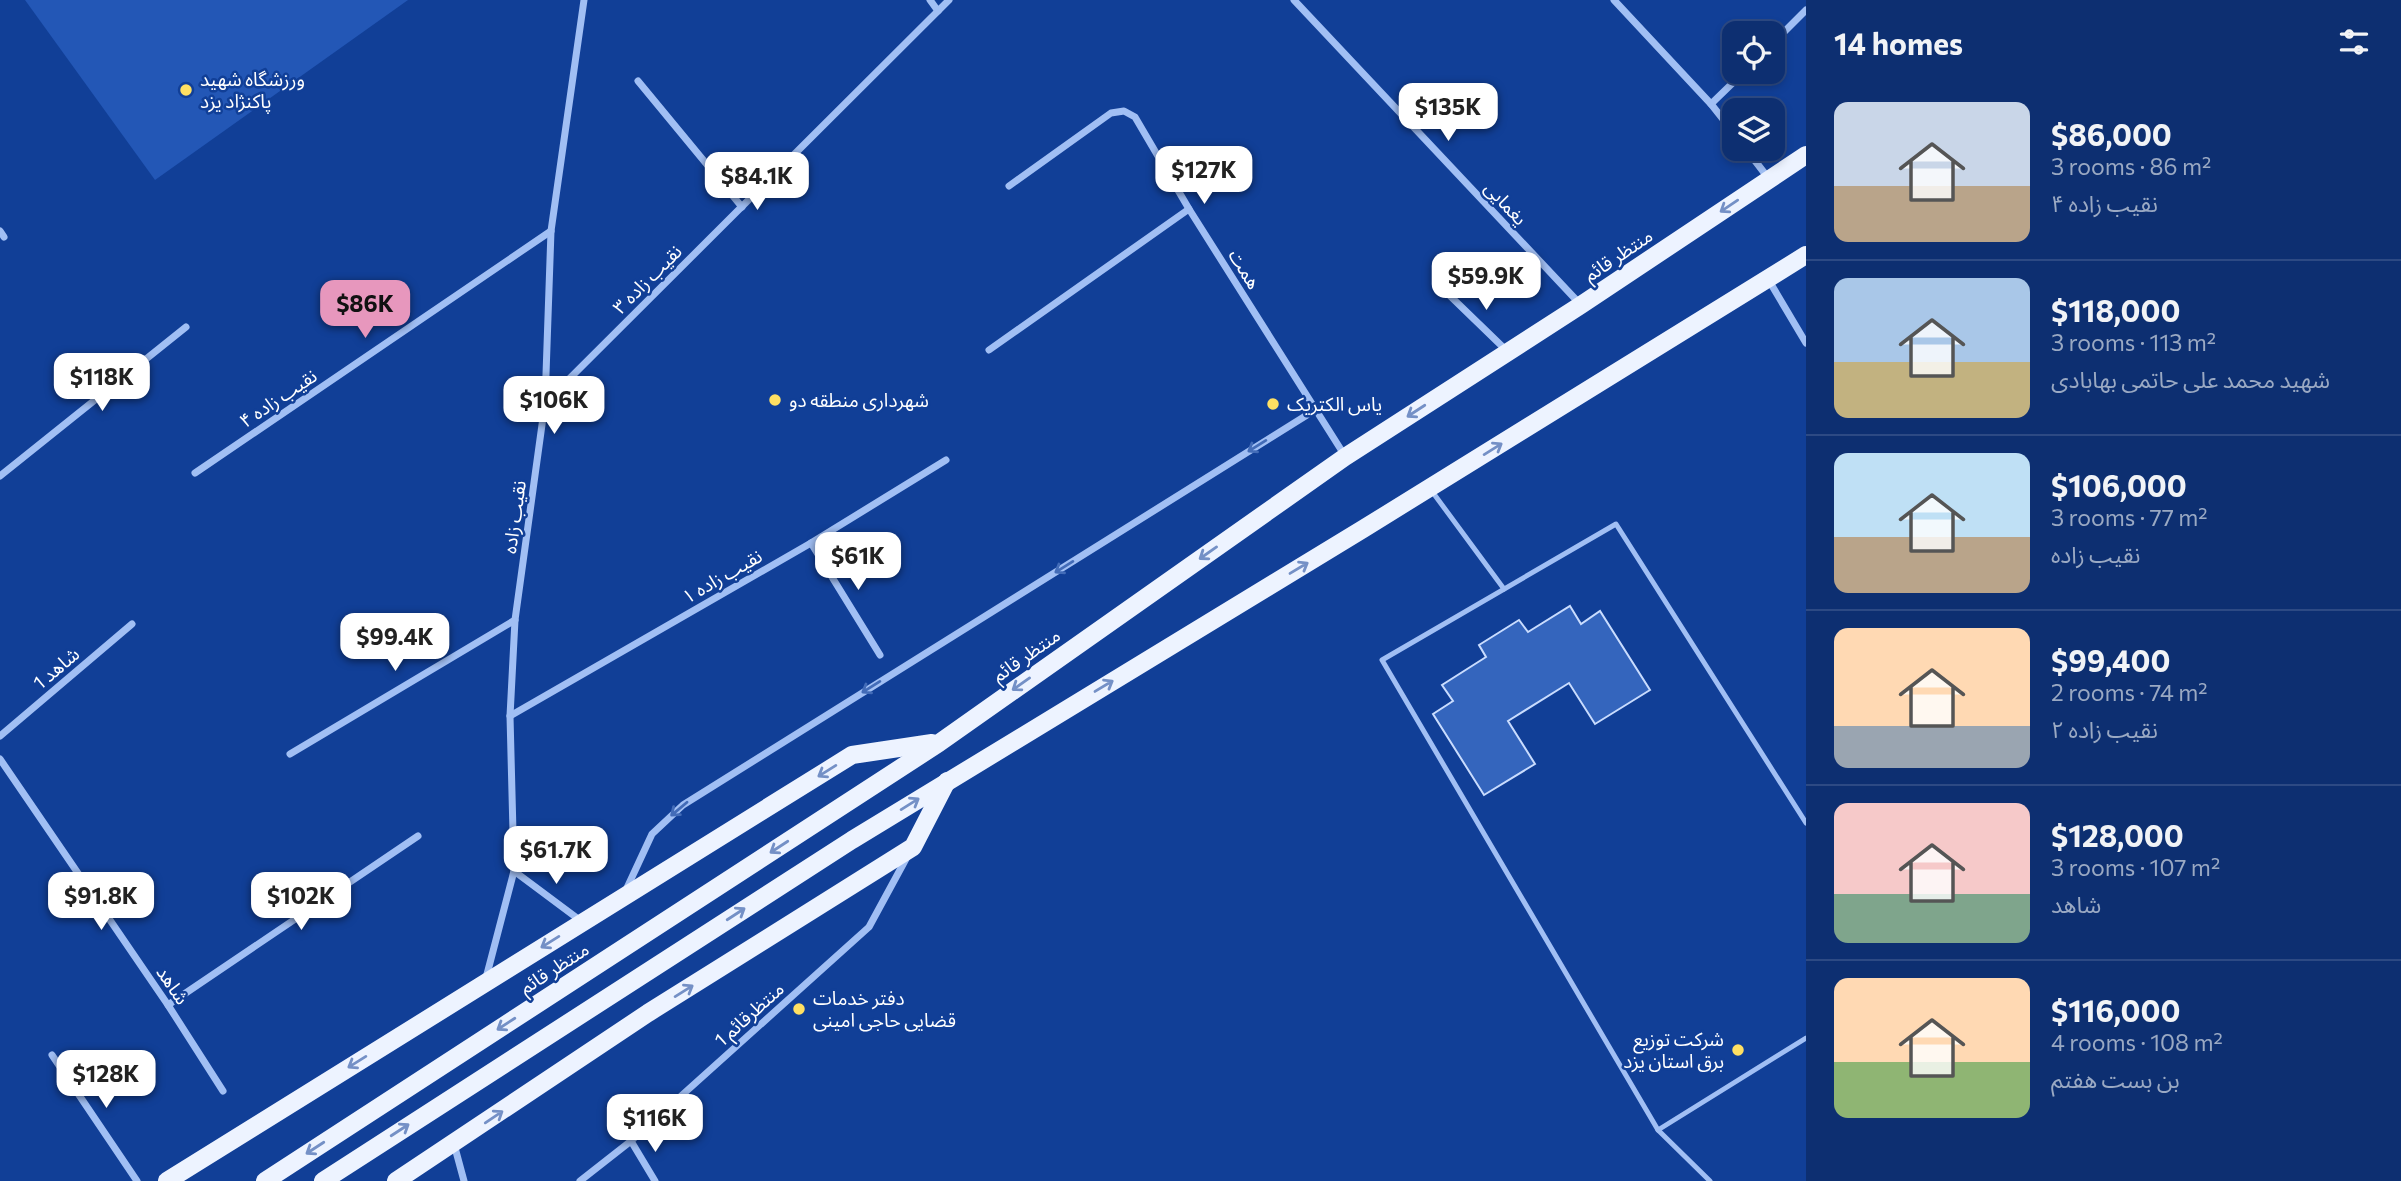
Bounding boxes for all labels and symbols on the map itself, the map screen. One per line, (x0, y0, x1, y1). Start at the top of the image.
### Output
place label: ورزشگاه شهید پاکنژاد یزد (200, 67, 305, 114)
marker: ورزشگاه شهید پاکنژاد یزد (178, 82, 194, 98)
pin: $135K (1399, 83, 1497, 143)
pin: $127K (1155, 146, 1253, 206)
pin: $84.1K (700, 152, 814, 212)
street label: یغمایی (1480, 176, 1532, 230)
one-way arrow (1720, 199, 1739, 214)
street label: منتظر قائم (1579, 223, 1659, 289)
street label: نقیب زاده ۳ (607, 239, 687, 319)
street label: همت (1224, 245, 1267, 293)
pin: $59.9K (1429, 252, 1543, 312)
pin: $86K (324, 280, 406, 340)
pin: $118K (53, 354, 151, 413)
street label: نقیب زاده ۴ (235, 363, 321, 433)
pin: $106K (505, 376, 603, 436)
place label: شهرداری منطقه دو (789, 388, 929, 412)
marker: شهرداری منطقه دو (767, 392, 783, 408)
place label: یاس الکتریک (1287, 392, 1382, 416)
marker: یاس الکتریک (1265, 396, 1281, 412)
one-way arrow (1406, 405, 1426, 419)
one-way arrow (1248, 439, 1268, 453)
one-way arrow (1482, 441, 1502, 455)
street label: نقیب زاده (497, 479, 531, 555)
pin: $61K (817, 532, 899, 592)
street label: نقیب زاده ۱ (678, 544, 766, 608)
one-way arrow (1199, 546, 1218, 560)
one-way arrow (1055, 560, 1075, 574)
one-way arrow (1288, 561, 1308, 575)
pin: $99.4K (338, 614, 452, 673)
street label: منتظر قائم (987, 623, 1067, 690)
street label: شاهد 1 (28, 642, 83, 694)
one-way arrow (1012, 677, 1031, 691)
one-way arrow (1094, 678, 1114, 692)
one-way arrow (862, 681, 882, 695)
one-way arrow (817, 764, 837, 778)
one-way arrow (899, 797, 919, 811)
one-way arrow (671, 801, 689, 817)
pin: $61.7K (499, 826, 613, 886)
one-way arrow (769, 840, 789, 854)
pin: $91.8K (44, 872, 158, 932)
pin: $102K (252, 872, 350, 932)
one-way arrow (726, 907, 745, 922)
one-way arrow (541, 935, 560, 950)
street label: منتظر قائم (515, 937, 595, 1002)
street label: شاهد (152, 961, 195, 1008)
street label: منتظرقائم 1 (709, 976, 791, 1054)
one-way arrow (673, 983, 693, 997)
place label: دفتر خدمات قضایی حاجی امینی (813, 986, 956, 1032)
marker: دفتر خدمات قضایی حاجی امینی (791, 1001, 807, 1017)
one-way arrow (497, 1017, 516, 1031)
place label: شرکت توزیع برق استان یزد (1623, 1027, 1724, 1073)
marker: شرکت توزیع برق استان یزد (1730, 1042, 1746, 1058)
pin: $128K (57, 1050, 155, 1110)
one-way arrow (347, 1056, 367, 1070)
pin: $116K (606, 1094, 704, 1154)
one-way arrow (484, 1109, 503, 1124)
one-way arrow (390, 1123, 410, 1137)
one-way arrow (306, 1141, 325, 1156)

